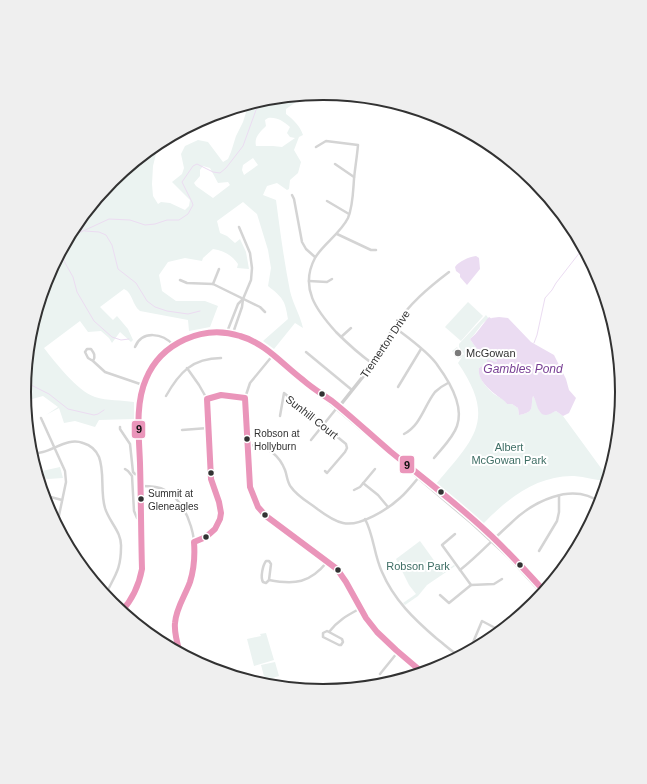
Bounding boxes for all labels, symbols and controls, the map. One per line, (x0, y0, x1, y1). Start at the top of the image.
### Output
street label: Tremerton Drive (358, 308, 412, 380)
place label: McGowan (466, 347, 516, 359)
marker: McGowan (453, 348, 463, 358)
water label: Gambles Pond (483, 362, 563, 376)
unlabelled marker (317, 389, 327, 399)
street label: Sunhill Court (283, 393, 341, 441)
line badge: 9 (131, 420, 146, 439)
text: 9 (136, 423, 142, 435)
place label: Robson at Hollyburn (254, 428, 300, 452)
marker: Robson at Hollyburn (242, 434, 252, 444)
park label: Albert McGowan Park (471, 441, 547, 466)
line badge: 9 (399, 455, 415, 474)
text: 9 (404, 459, 410, 471)
unlabelled marker (206, 468, 216, 478)
unlabelled marker (436, 487, 446, 497)
place label: Summit at Gleneagles (148, 488, 199, 512)
marker: Summit at Gleneagles (136, 494, 146, 504)
unlabelled marker (260, 510, 270, 520)
unlabelled marker (201, 532, 211, 542)
park label: Robson Park (386, 560, 450, 572)
unlabelled marker (515, 560, 525, 570)
unlabelled marker (333, 565, 343, 575)

